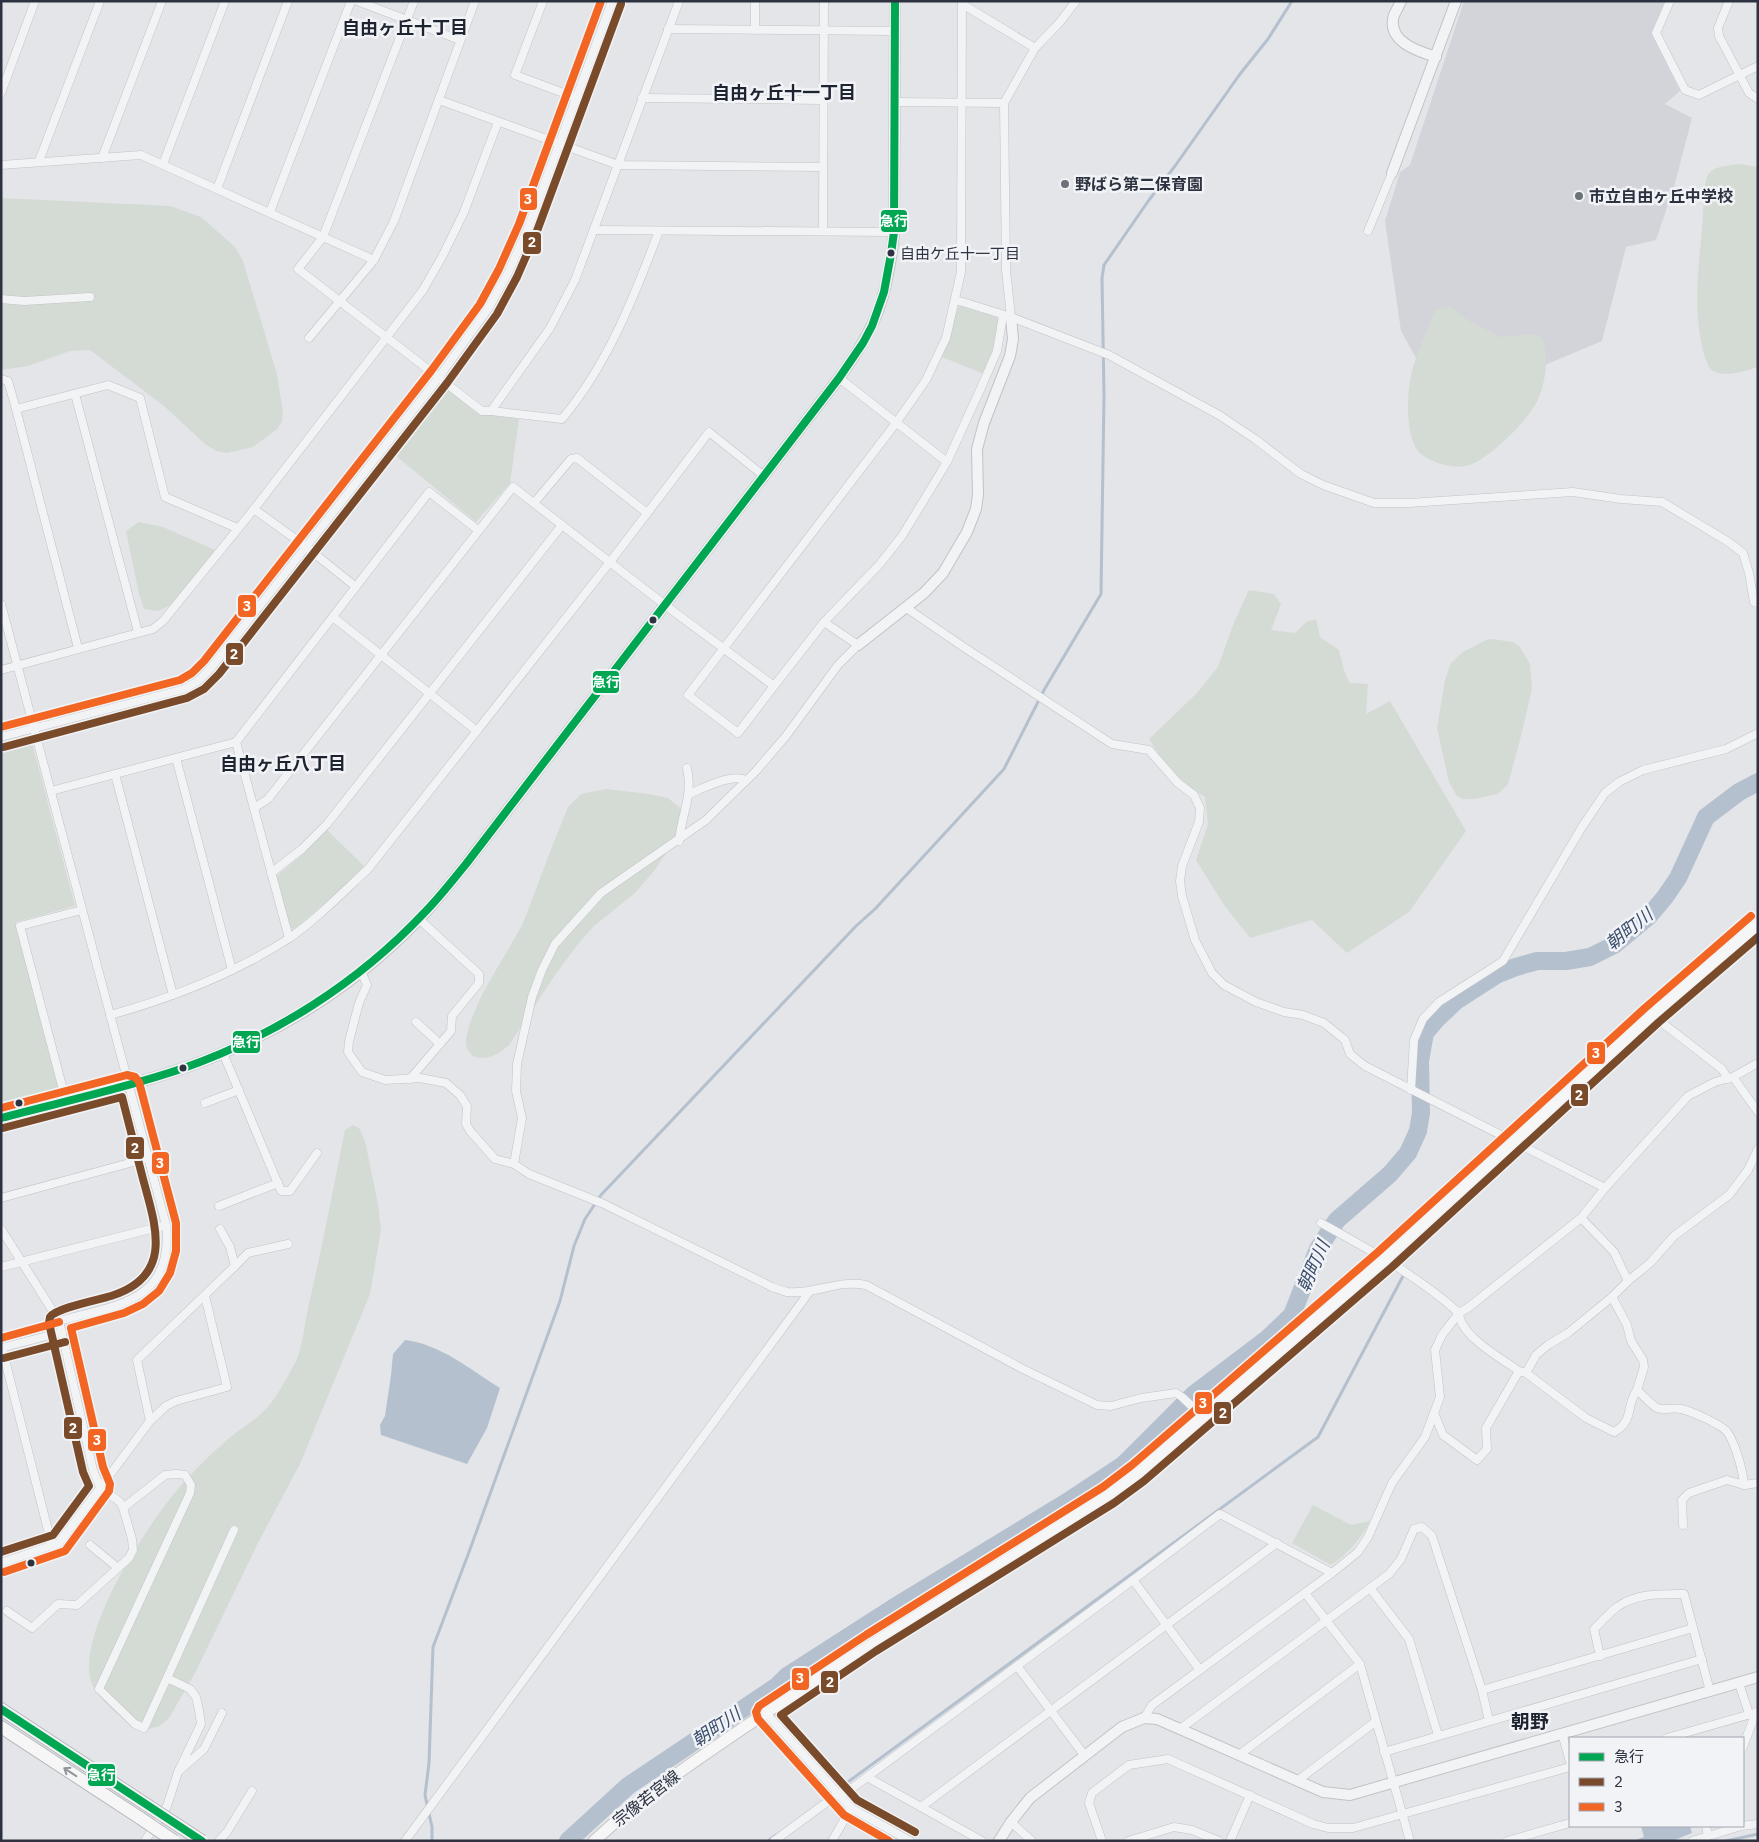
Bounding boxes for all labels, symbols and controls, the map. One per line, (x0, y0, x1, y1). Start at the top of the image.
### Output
district label: 自由ヶ丘十丁目 (342, 16, 468, 39)
district label: 自由ヶ丘十一丁目 (712, 81, 856, 104)
place label: 野ばら第二保育園 (1075, 174, 1203, 194)
marker: 野ばら第二保育園 (1059, 178, 1071, 190)
place label: 市立自由ヶ丘中学校 (1589, 186, 1733, 206)
line badge: 3 (519, 187, 538, 211)
text: 3 (524, 190, 532, 208)
marker: 市立自由ヶ丘中学校 (1573, 190, 1585, 202)
line badge: 急行 (880, 209, 908, 233)
text: 急行 (880, 212, 908, 230)
line badge: 2 (522, 231, 542, 255)
text: 2 (528, 233, 536, 251)
place label: 自由ケ丘十一丁目 (900, 244, 1020, 263)
marker: 自由ケ丘十一丁目 (886, 248, 896, 258)
line badge: 3 (237, 594, 257, 618)
text: 3 (243, 597, 251, 615)
unlabelled marker (648, 615, 658, 625)
line badge: 2 (225, 642, 244, 666)
text: 2 (230, 645, 238, 663)
line badge: 急行 (592, 670, 620, 694)
text: 急行 (592, 673, 620, 691)
district label: 自由ヶ丘八丁目 (220, 752, 346, 775)
water label: 朝町川 (1601, 902, 1659, 955)
line badge: 急行 (232, 1030, 261, 1054)
text: 急行 (232, 1033, 260, 1051)
line badge: 3 (1586, 1041, 1606, 1065)
text: 3 (1592, 1044, 1600, 1062)
unlabelled marker (178, 1063, 188, 1073)
line badge: 2 (1570, 1083, 1589, 1107)
text: 2 (1575, 1086, 1583, 1104)
unlabelled marker (14, 1098, 24, 1108)
line badge: 2 (125, 1136, 145, 1160)
text: 2 (131, 1139, 139, 1157)
line badge: 3 (151, 1151, 170, 1175)
text: 3 (156, 1154, 164, 1172)
water label: 朝町川 (1292, 1235, 1335, 1295)
line badge: 3 (1194, 1391, 1213, 1415)
text: 3 (1199, 1394, 1207, 1412)
line badge: 2 (1213, 1401, 1232, 1425)
text: 2 (1219, 1404, 1227, 1422)
line badge: 2 (63, 1416, 83, 1440)
text: 2 (69, 1419, 77, 1437)
line badge: 3 (87, 1428, 107, 1452)
text: 3 (93, 1431, 101, 1449)
unlabelled marker (26, 1558, 36, 1568)
line badge: 3 (791, 1667, 810, 1691)
text: 3 (796, 1669, 804, 1687)
line badge: 2 (820, 1670, 839, 1694)
text: 2 (826, 1673, 834, 1691)
water label: 朝町川 (687, 1701, 746, 1752)
district label: 朝野 (1511, 1709, 1549, 1733)
legend (1569, 1737, 1744, 1827)
text: 急行 (1614, 1747, 1644, 1766)
line badge: 急行 (87, 1763, 116, 1787)
street label: 宗像若宮線 (608, 1765, 684, 1831)
text: 急行 (87, 1766, 115, 1784)
one-way arrow (63, 1767, 77, 1777)
text: 2 (1614, 1772, 1623, 1791)
text: 3 (1614, 1797, 1623, 1816)

